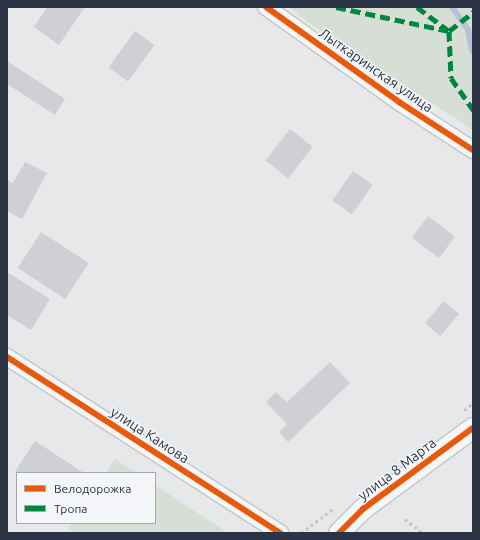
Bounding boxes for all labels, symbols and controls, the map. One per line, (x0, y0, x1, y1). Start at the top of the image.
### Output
street label: Лыткаринская улица (316, 24, 436, 116)
street label: улица Камова (107, 403, 193, 467)
street label: улица 8 Марта (355, 434, 439, 504)
legend (16, 472, 156, 524)
text: Велодорожка (54, 482, 131, 495)
text: Тропа (54, 502, 87, 515)

